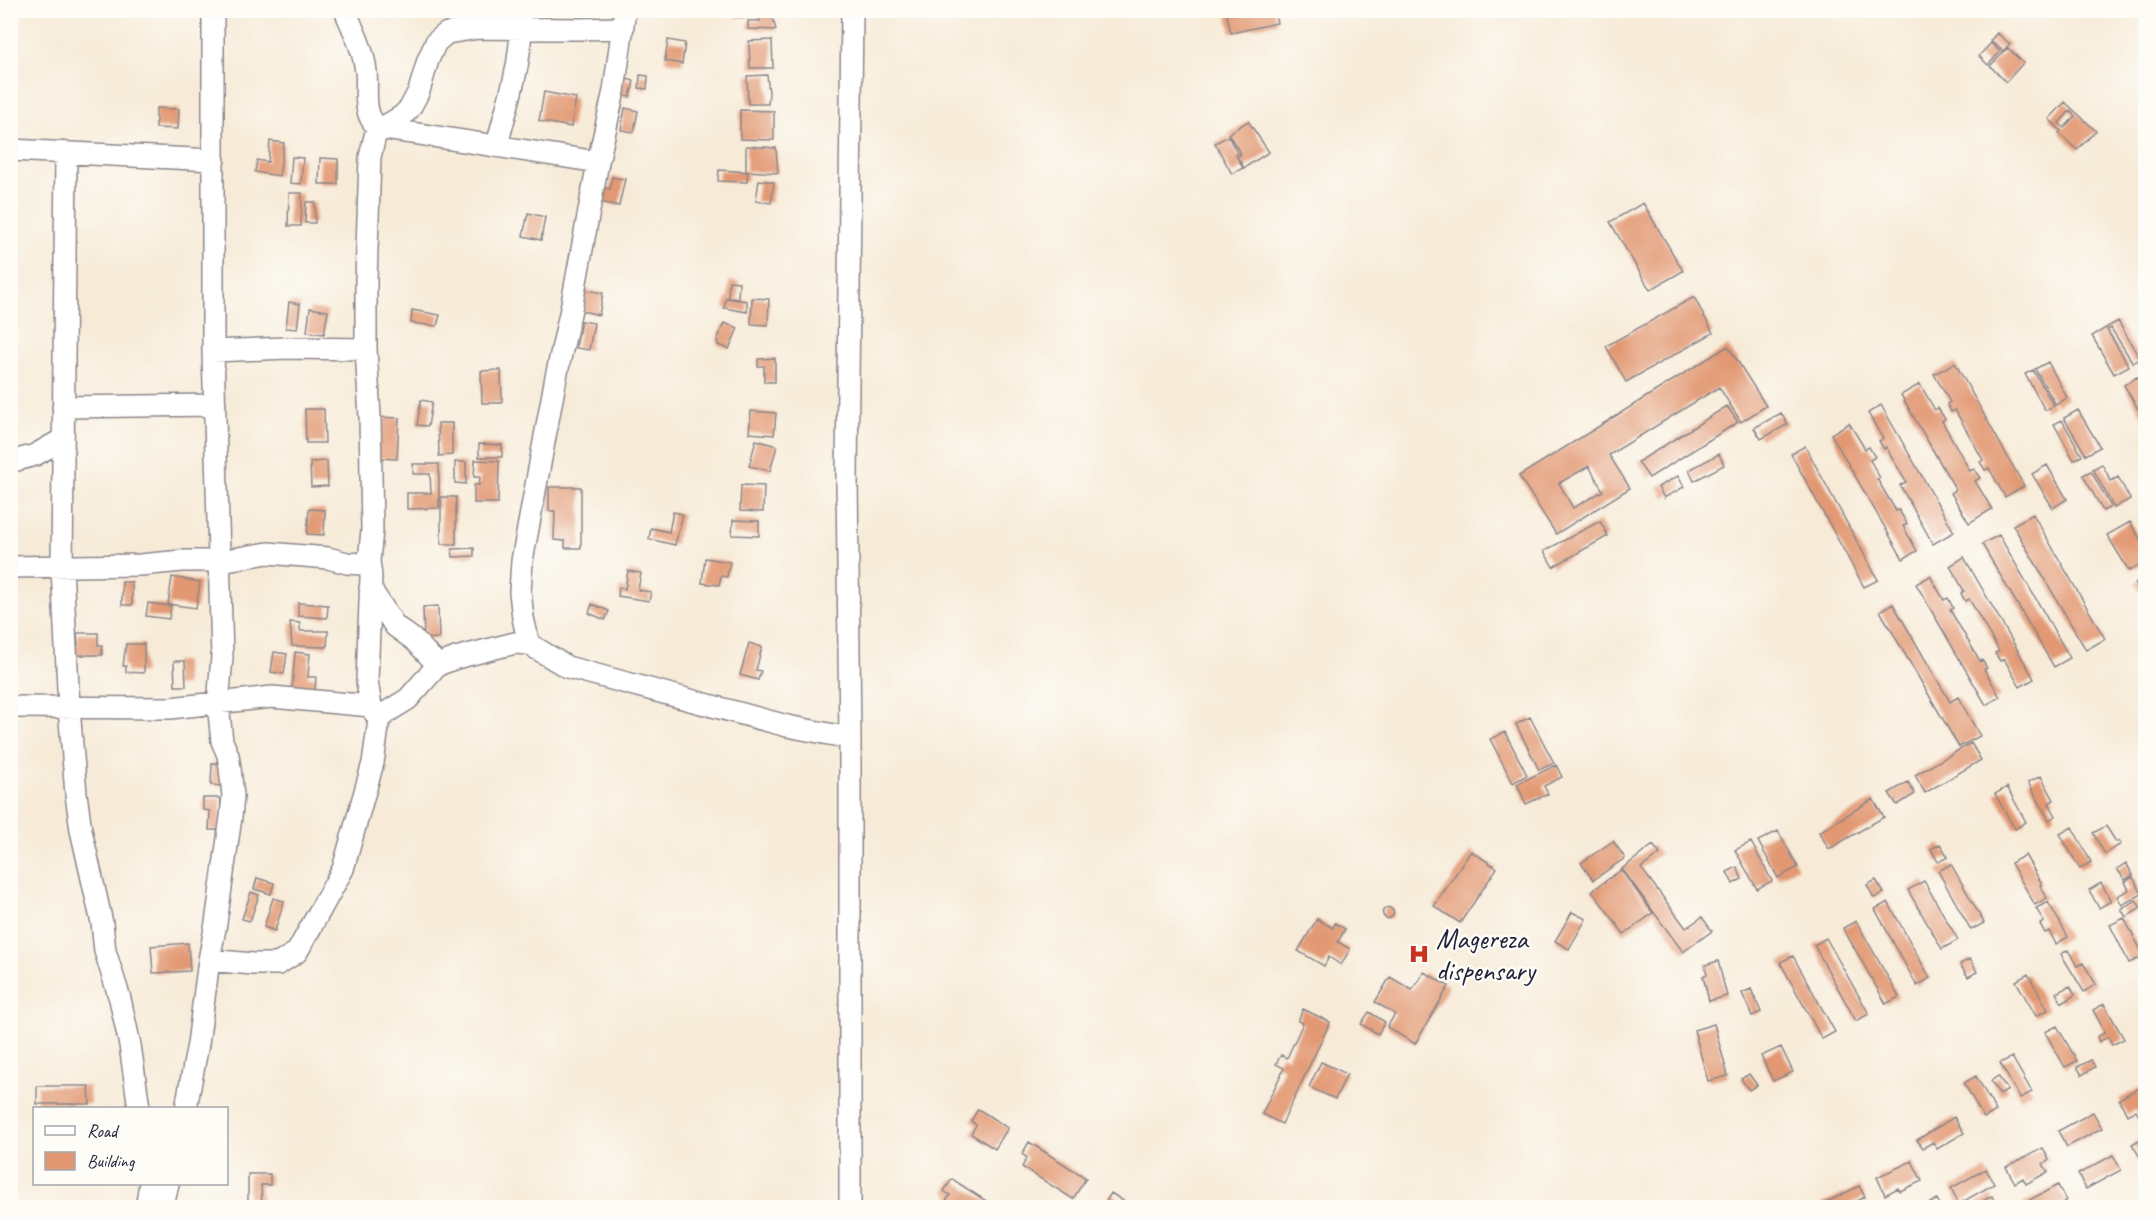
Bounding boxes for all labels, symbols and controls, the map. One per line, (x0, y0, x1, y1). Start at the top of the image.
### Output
place label: Magereza dispensary (1436, 921, 1537, 988)
hospital icon: Magereza dispensary (1407, 942, 1431, 966)
legend (33, 1107, 228, 1185)
text: Road (87, 1120, 120, 1142)
text: Building (87, 1150, 136, 1172)

